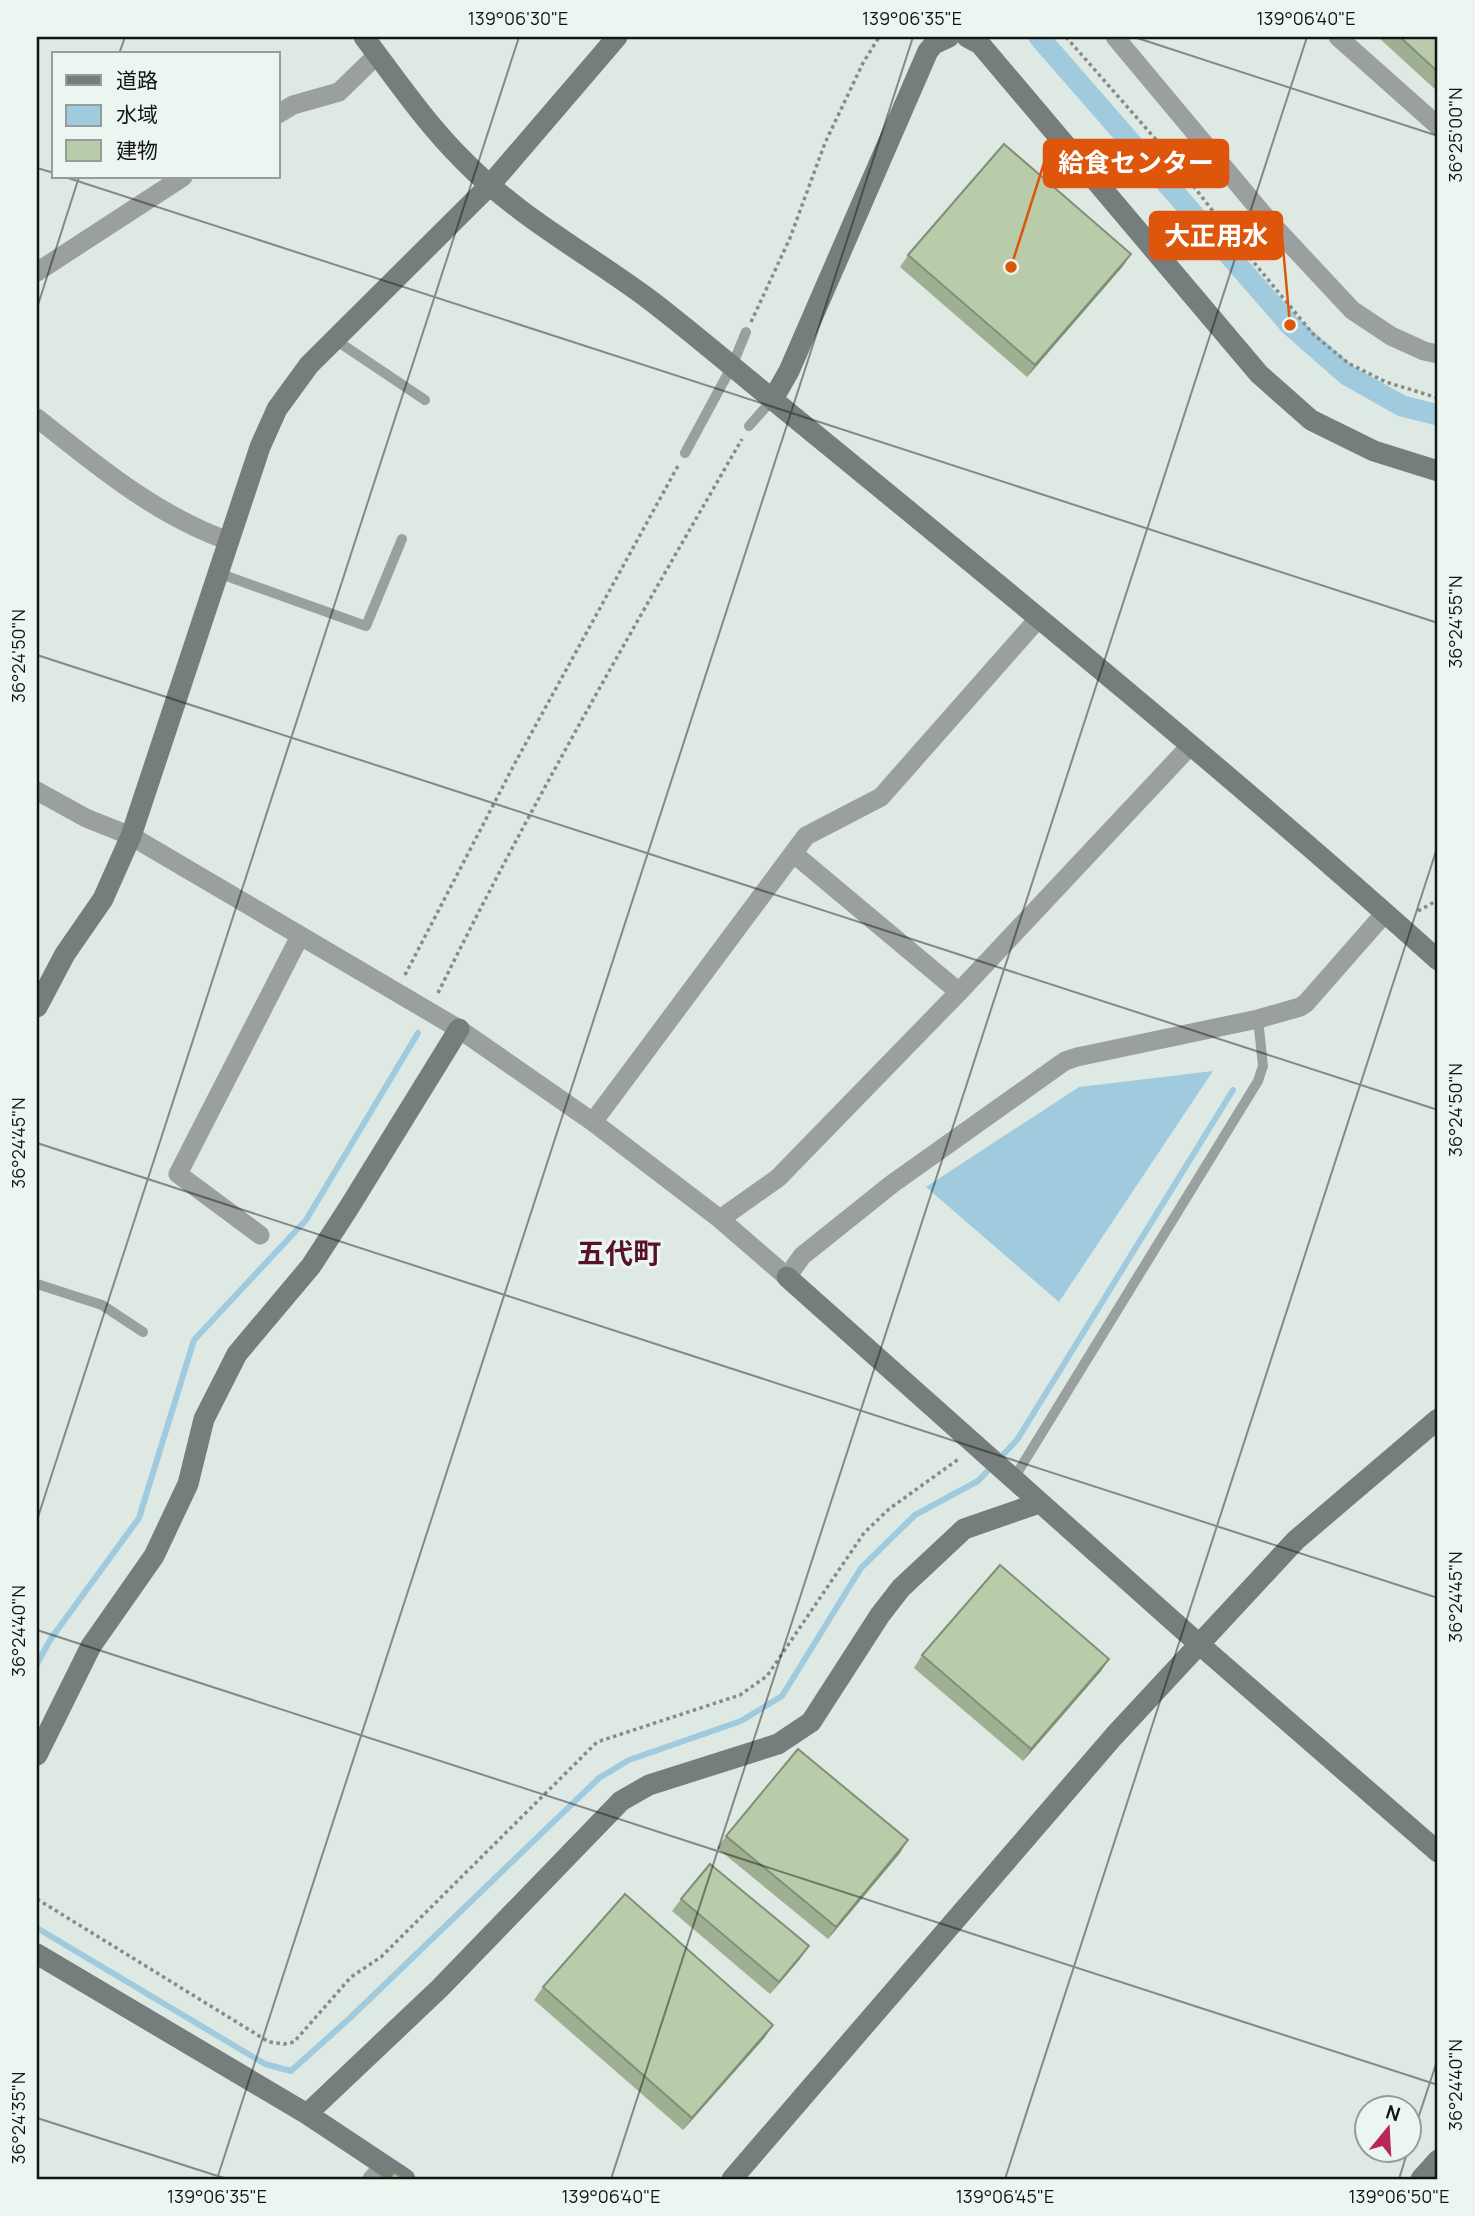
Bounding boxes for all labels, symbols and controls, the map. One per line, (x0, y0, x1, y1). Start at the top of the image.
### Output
text: 139°06'30"E (468, 6, 568, 30)
text: 139°06'35"E (862, 6, 962, 30)
text: 139°06'40"E (1257, 6, 1355, 30)
legend (52, 52, 280, 178)
text: 道路 (116, 66, 158, 94)
text: 36°25'00"N (1443, 87, 1467, 183)
text: 水域 (116, 100, 158, 128)
text: 建物 (116, 136, 158, 164)
callout: 給食センター (1044, 140, 1228, 187)
text: 給食センター (1058, 144, 1214, 180)
callout: 大正用水 (1150, 212, 1282, 259)
text: 大正用水 (1164, 217, 1268, 253)
text: 36°24'55"N (1443, 575, 1467, 669)
text: 36°24'50"N (6, 609, 30, 703)
text: 36°24'50"N (1443, 1063, 1467, 1157)
text: 36°24'45"N (6, 1097, 30, 1189)
district label: 五代町 (577, 1233, 661, 1271)
text: 36°24'45"N (1443, 1551, 1467, 1643)
text: 36°24'40"N (6, 1585, 30, 1677)
text: 36°24'40"N (1443, 2039, 1467, 2131)
text: 36°24'35"N (6, 2072, 30, 2164)
north arrow (1352, 2094, 1422, 2164)
text: N (1383, 2098, 1404, 2127)
text: 139°06'35"E (167, 2184, 267, 2208)
text: 139°06'40"E (562, 2184, 660, 2208)
text: 139°06'45"E (956, 2184, 1054, 2208)
text: 139°06'50"E (1349, 2184, 1449, 2208)

